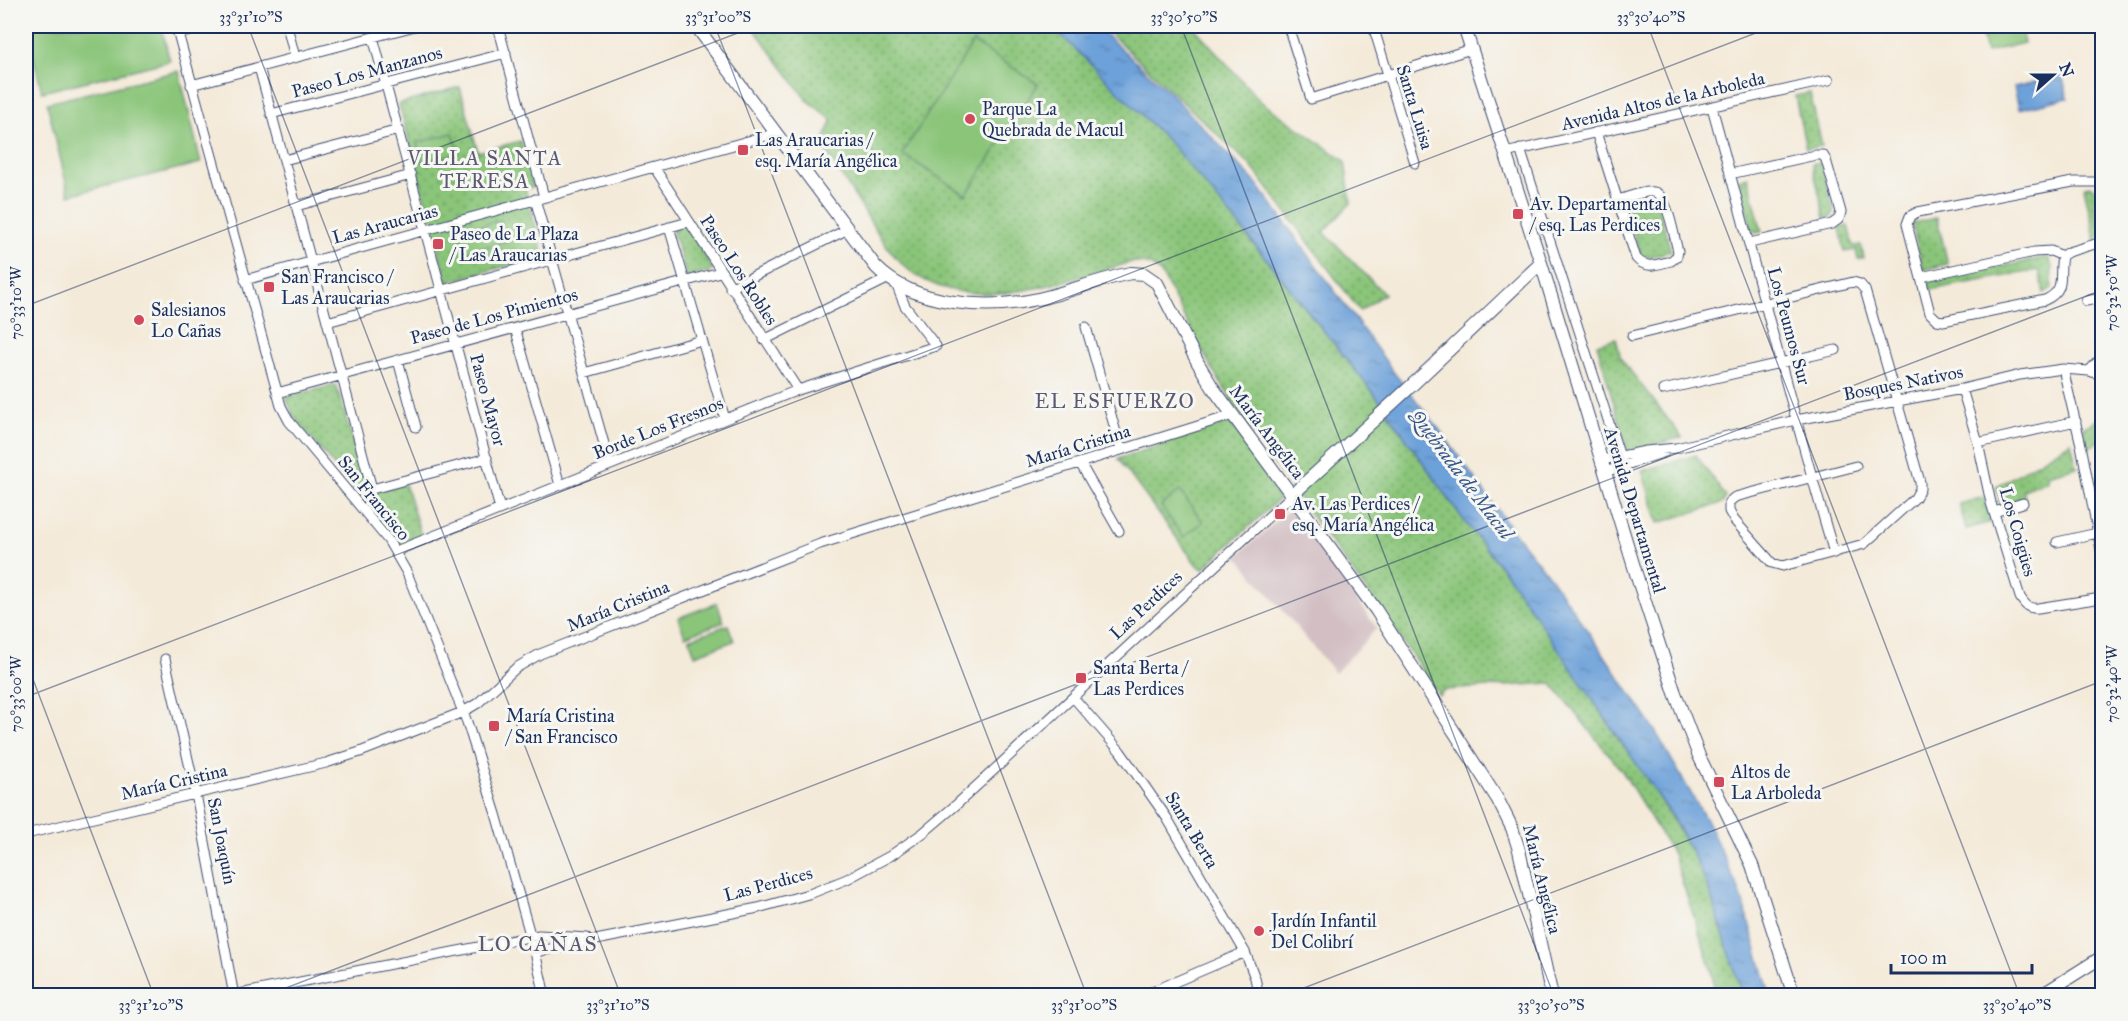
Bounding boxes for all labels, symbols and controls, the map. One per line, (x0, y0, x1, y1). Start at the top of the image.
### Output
text: 33°31'10"S (219, 8, 283, 26)
text: 33°31'00"S (685, 8, 751, 26)
text: 33°30'50"S (1150, 8, 1218, 26)
text: 33°30'40"S (1617, 8, 1685, 26)
street label: Paseo Los Manzanos (289, 41, 445, 103)
north arrow (2023, 45, 2083, 105)
text: N (2055, 60, 2078, 80)
street label: Santa Luisa (1392, 62, 1438, 152)
street label: Avenida Altos de la Arboleda (1558, 67, 1767, 135)
place label: Parque La Quebrada de Macul (982, 98, 1124, 141)
marker: Parque La Quebrada de Macul (963, 112, 977, 126)
place label: Las Araucarias / esq. María Angélica (755, 129, 898, 173)
marker: Las Araucarias / esq. María Angélica (736, 143, 750, 157)
district label: VILLA SANTA TERESA (406, 146, 563, 193)
place label: Av. Departamental / esq. Las Perdices (1528, 193, 1667, 237)
street label: Las Araucarias (330, 199, 440, 249)
marker: Av. Departamental / esq. Las Perdices (1511, 207, 1525, 221)
street label: Paseo Los Robles (695, 211, 783, 329)
place label: Paseo de La Plaza / Las Araucarias (448, 223, 579, 266)
marker: Paseo de La Plaza / Las Araucarias (431, 237, 445, 251)
text: 70°32'50"W (2103, 254, 2121, 331)
text: 70°33'10"W (7, 265, 25, 340)
street label: Los Peumos Sur (1763, 265, 1815, 388)
place label: San Francisco / Las Araucarias (281, 266, 395, 309)
marker: San Francisco / Las Araucarias (262, 280, 276, 294)
street label: Paseo de Los Pimientos (408, 283, 580, 349)
place label: Salesianos Lo Cañas (151, 299, 226, 342)
marker: Salesianos Lo Cañas (132, 313, 146, 327)
street label: Paseo Mayor (465, 351, 511, 449)
street label: Bosques Nativos (1841, 361, 1965, 406)
street label: María Angélica (1224, 381, 1310, 484)
district label: EL ESFUERZO (1035, 389, 1195, 413)
street label: Borde Los Fresnos (590, 392, 726, 464)
water label: Quebrada de Macul (1405, 404, 1520, 545)
street label: María Cristina (1023, 419, 1133, 472)
street label: Avenida Departamental (1599, 423, 1671, 596)
street label: San Francisco (333, 451, 415, 545)
street label: Los Coigües (1994, 485, 2041, 579)
place label: Av. Las Perdices / esq. María Angélica (1291, 493, 1435, 537)
marker: Av. Las Perdices / esq. María Angélica (1273, 507, 1287, 521)
street label: Las Perdices (1105, 566, 1187, 644)
street label: María Cristina (564, 575, 673, 637)
text: 70°32'40"W (2103, 644, 2121, 723)
text: 70°33'00"W (7, 655, 25, 732)
place label: Santa Berta / Las Perdices (1093, 657, 1189, 700)
marker: Santa Berta / Las Perdices (1074, 671, 1088, 685)
place label: María Cristina / San Francisco (504, 705, 618, 748)
marker: María Cristina / San Francisco (487, 719, 501, 733)
street label: María Cristina (119, 759, 230, 805)
place label: Altos de La Arboleda (1730, 761, 1822, 804)
marker: Altos de La Arboleda (1712, 775, 1726, 789)
street label: Santa Berta (1161, 788, 1224, 873)
street label: San Joaquín (202, 796, 241, 887)
street label: María Angélica (1517, 822, 1566, 937)
street label: Las Perdices (721, 862, 815, 906)
place label: Jardín Infantil Del Colibrí (1269, 910, 1377, 953)
marker: Jardín Infantil Del Colibrí (1252, 924, 1266, 938)
district label: LO CAÑAS (478, 931, 598, 957)
scale bar (1891, 937, 2032, 975)
text: 100 m (1900, 947, 1947, 969)
text: 33°31'20"S (119, 996, 183, 1014)
text: 33°31'10"S (586, 996, 650, 1014)
text: 33°31'00"S (1051, 996, 1117, 1014)
text: 33°30'50"S (1517, 996, 1585, 1014)
text: 33°30'40"S (1983, 996, 2051, 1014)

